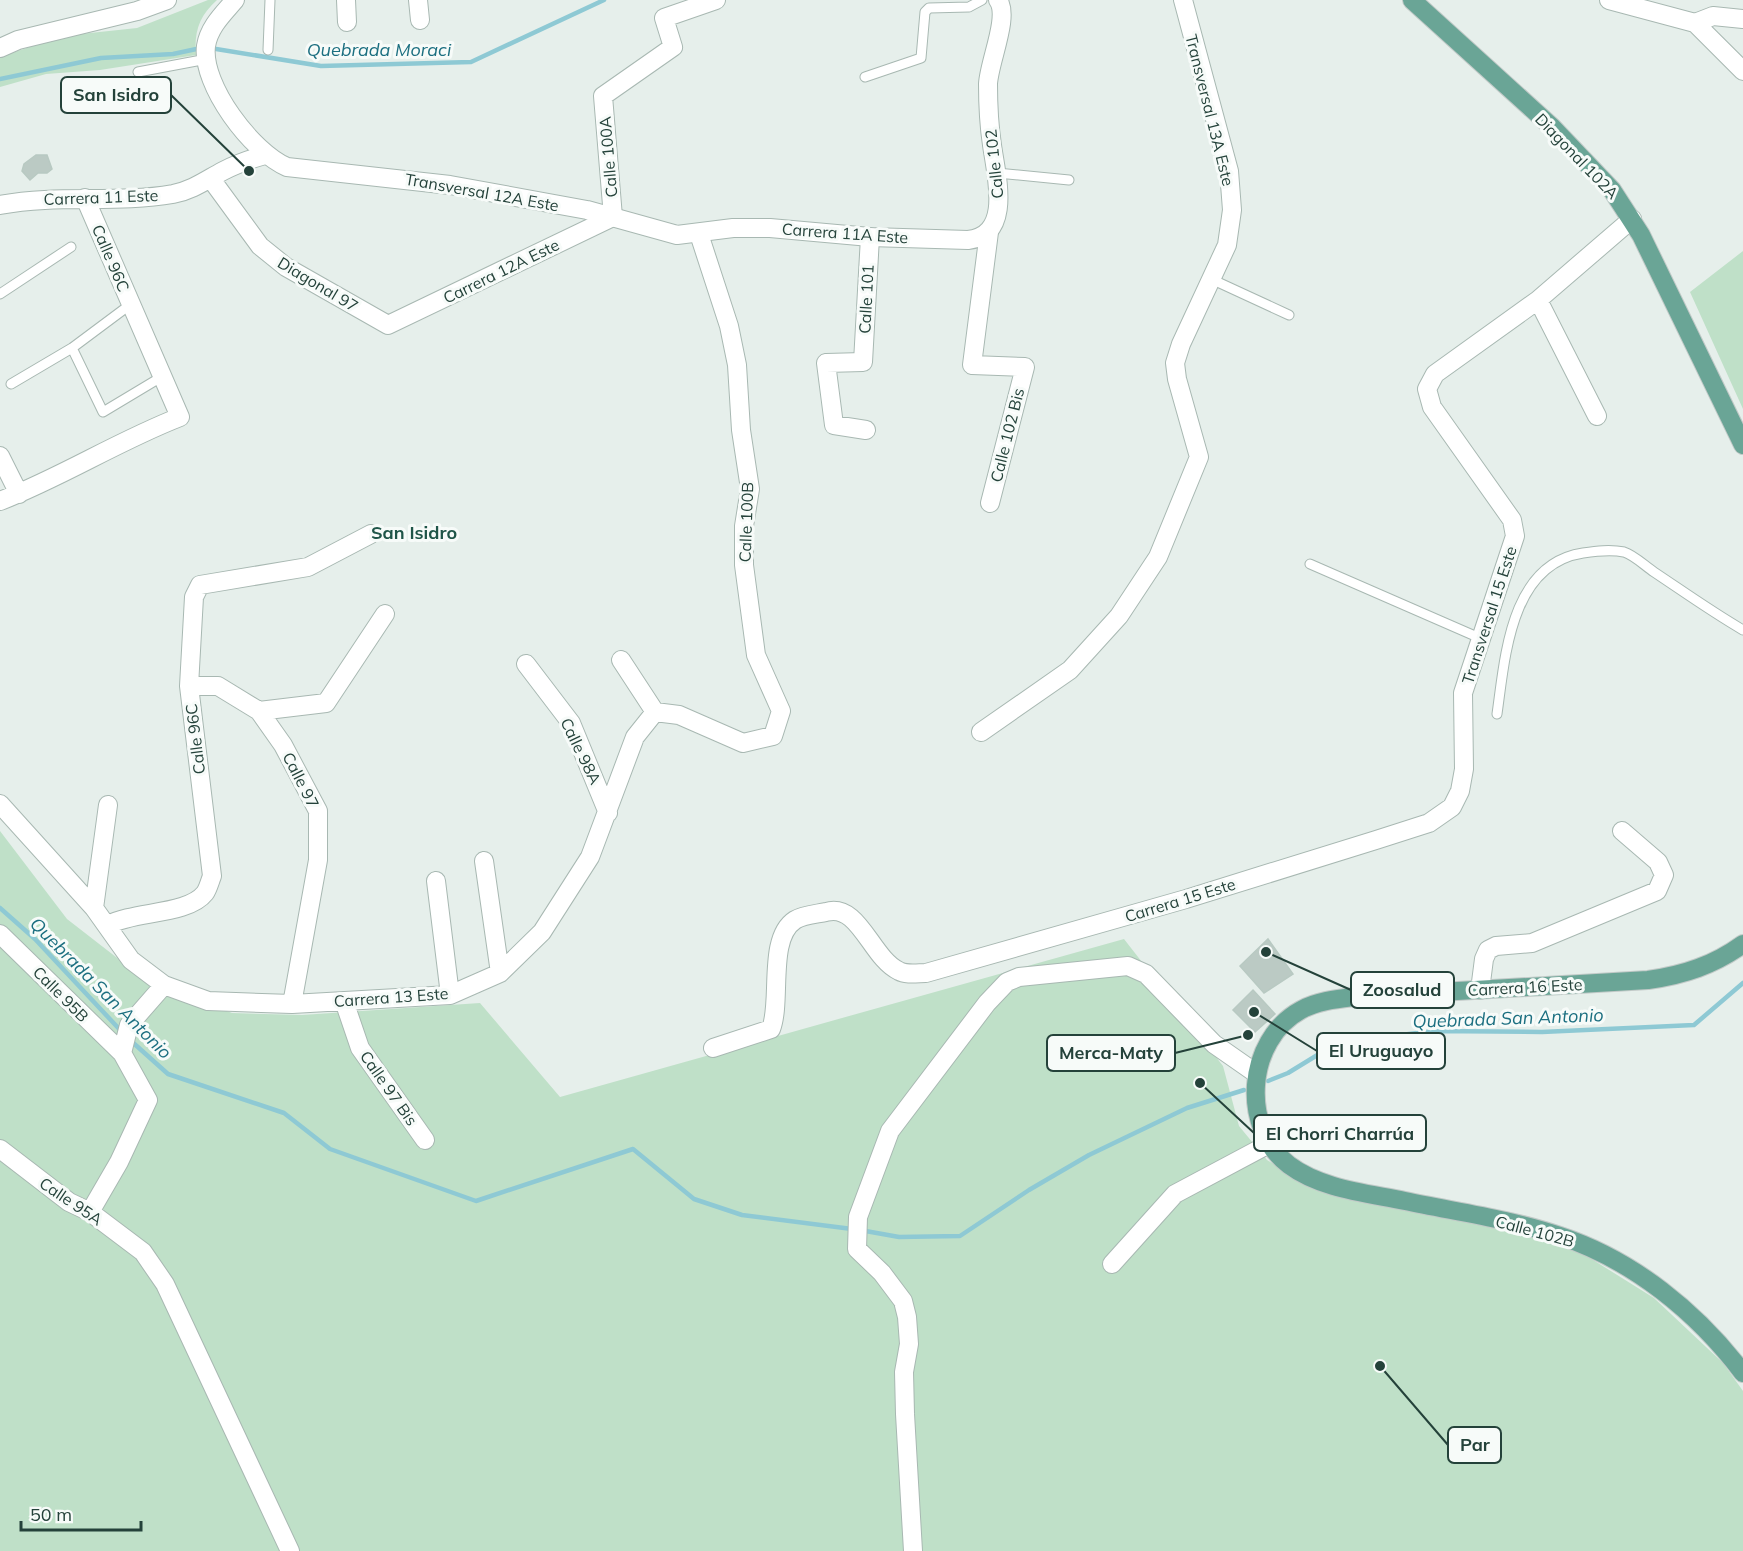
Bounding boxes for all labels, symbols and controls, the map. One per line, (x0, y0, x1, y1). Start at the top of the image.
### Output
street label: Transversal 13A Este (1181, 32, 1239, 188)
water label: Quebrada Moraci (307, 38, 452, 61)
callout: San Isidro (61, 77, 171, 113)
text: San Isidro (73, 83, 159, 106)
street label: Diagonal 102A (1531, 109, 1623, 203)
street label: Calle 100A (594, 115, 622, 198)
street label: Calle 102 (980, 128, 1008, 200)
street label: Transversal 12A Este (404, 169, 560, 215)
street label: Carrera 11 Este (43, 185, 159, 209)
street label: Carrera 11A Este (781, 219, 909, 247)
street label: Calle 96C (88, 221, 134, 295)
street label: Carrera 12A Este (440, 234, 562, 308)
street label: Diagonal 97 (274, 252, 362, 316)
street label: Calle 101 (854, 264, 878, 334)
street label: Calle 102 Bis (986, 386, 1028, 484)
street label: Calle 100B (735, 481, 757, 563)
district label: San Isidro (371, 521, 457, 544)
street label: Transversal 15 Este (1457, 543, 1521, 687)
street label: Calle 96C (181, 703, 209, 775)
street label: Calle 98A (556, 714, 606, 788)
street label: Calle 97 (278, 749, 324, 811)
street label: Carrera 15 Este (1122, 874, 1238, 926)
water label: Quebrada San Antonio (25, 912, 177, 1064)
street label: Calle 95B (29, 962, 93, 1026)
callout: Zoosalud (1351, 972, 1454, 1008)
street label: Carrera 16 Este (1467, 974, 1583, 1000)
text: Zoosalud (1363, 978, 1441, 1001)
street label: Carrera 13 Este (333, 983, 449, 1011)
water label: Quebrada San Antonio (1412, 1003, 1604, 1033)
callout: El Uruguayo (1317, 1033, 1445, 1069)
callout: Merca-Maty (1047, 1035, 1175, 1071)
text: El Uruguayo (1329, 1039, 1433, 1062)
text: Merca-Maty (1059, 1041, 1163, 1064)
street label: Calle 97 Bis (356, 1047, 422, 1129)
callout: El Chorri Charrúa (1254, 1115, 1426, 1151)
text: El Chorri Charrúa (1266, 1122, 1414, 1145)
street label: Calle 95A (36, 1173, 107, 1229)
street label: Calle 102B (1494, 1211, 1576, 1251)
callout: Par (1448, 1427, 1501, 1463)
text: Par (1460, 1433, 1491, 1456)
scale bar (21, 1494, 141, 1532)
text: 50 m (30, 1503, 72, 1526)

